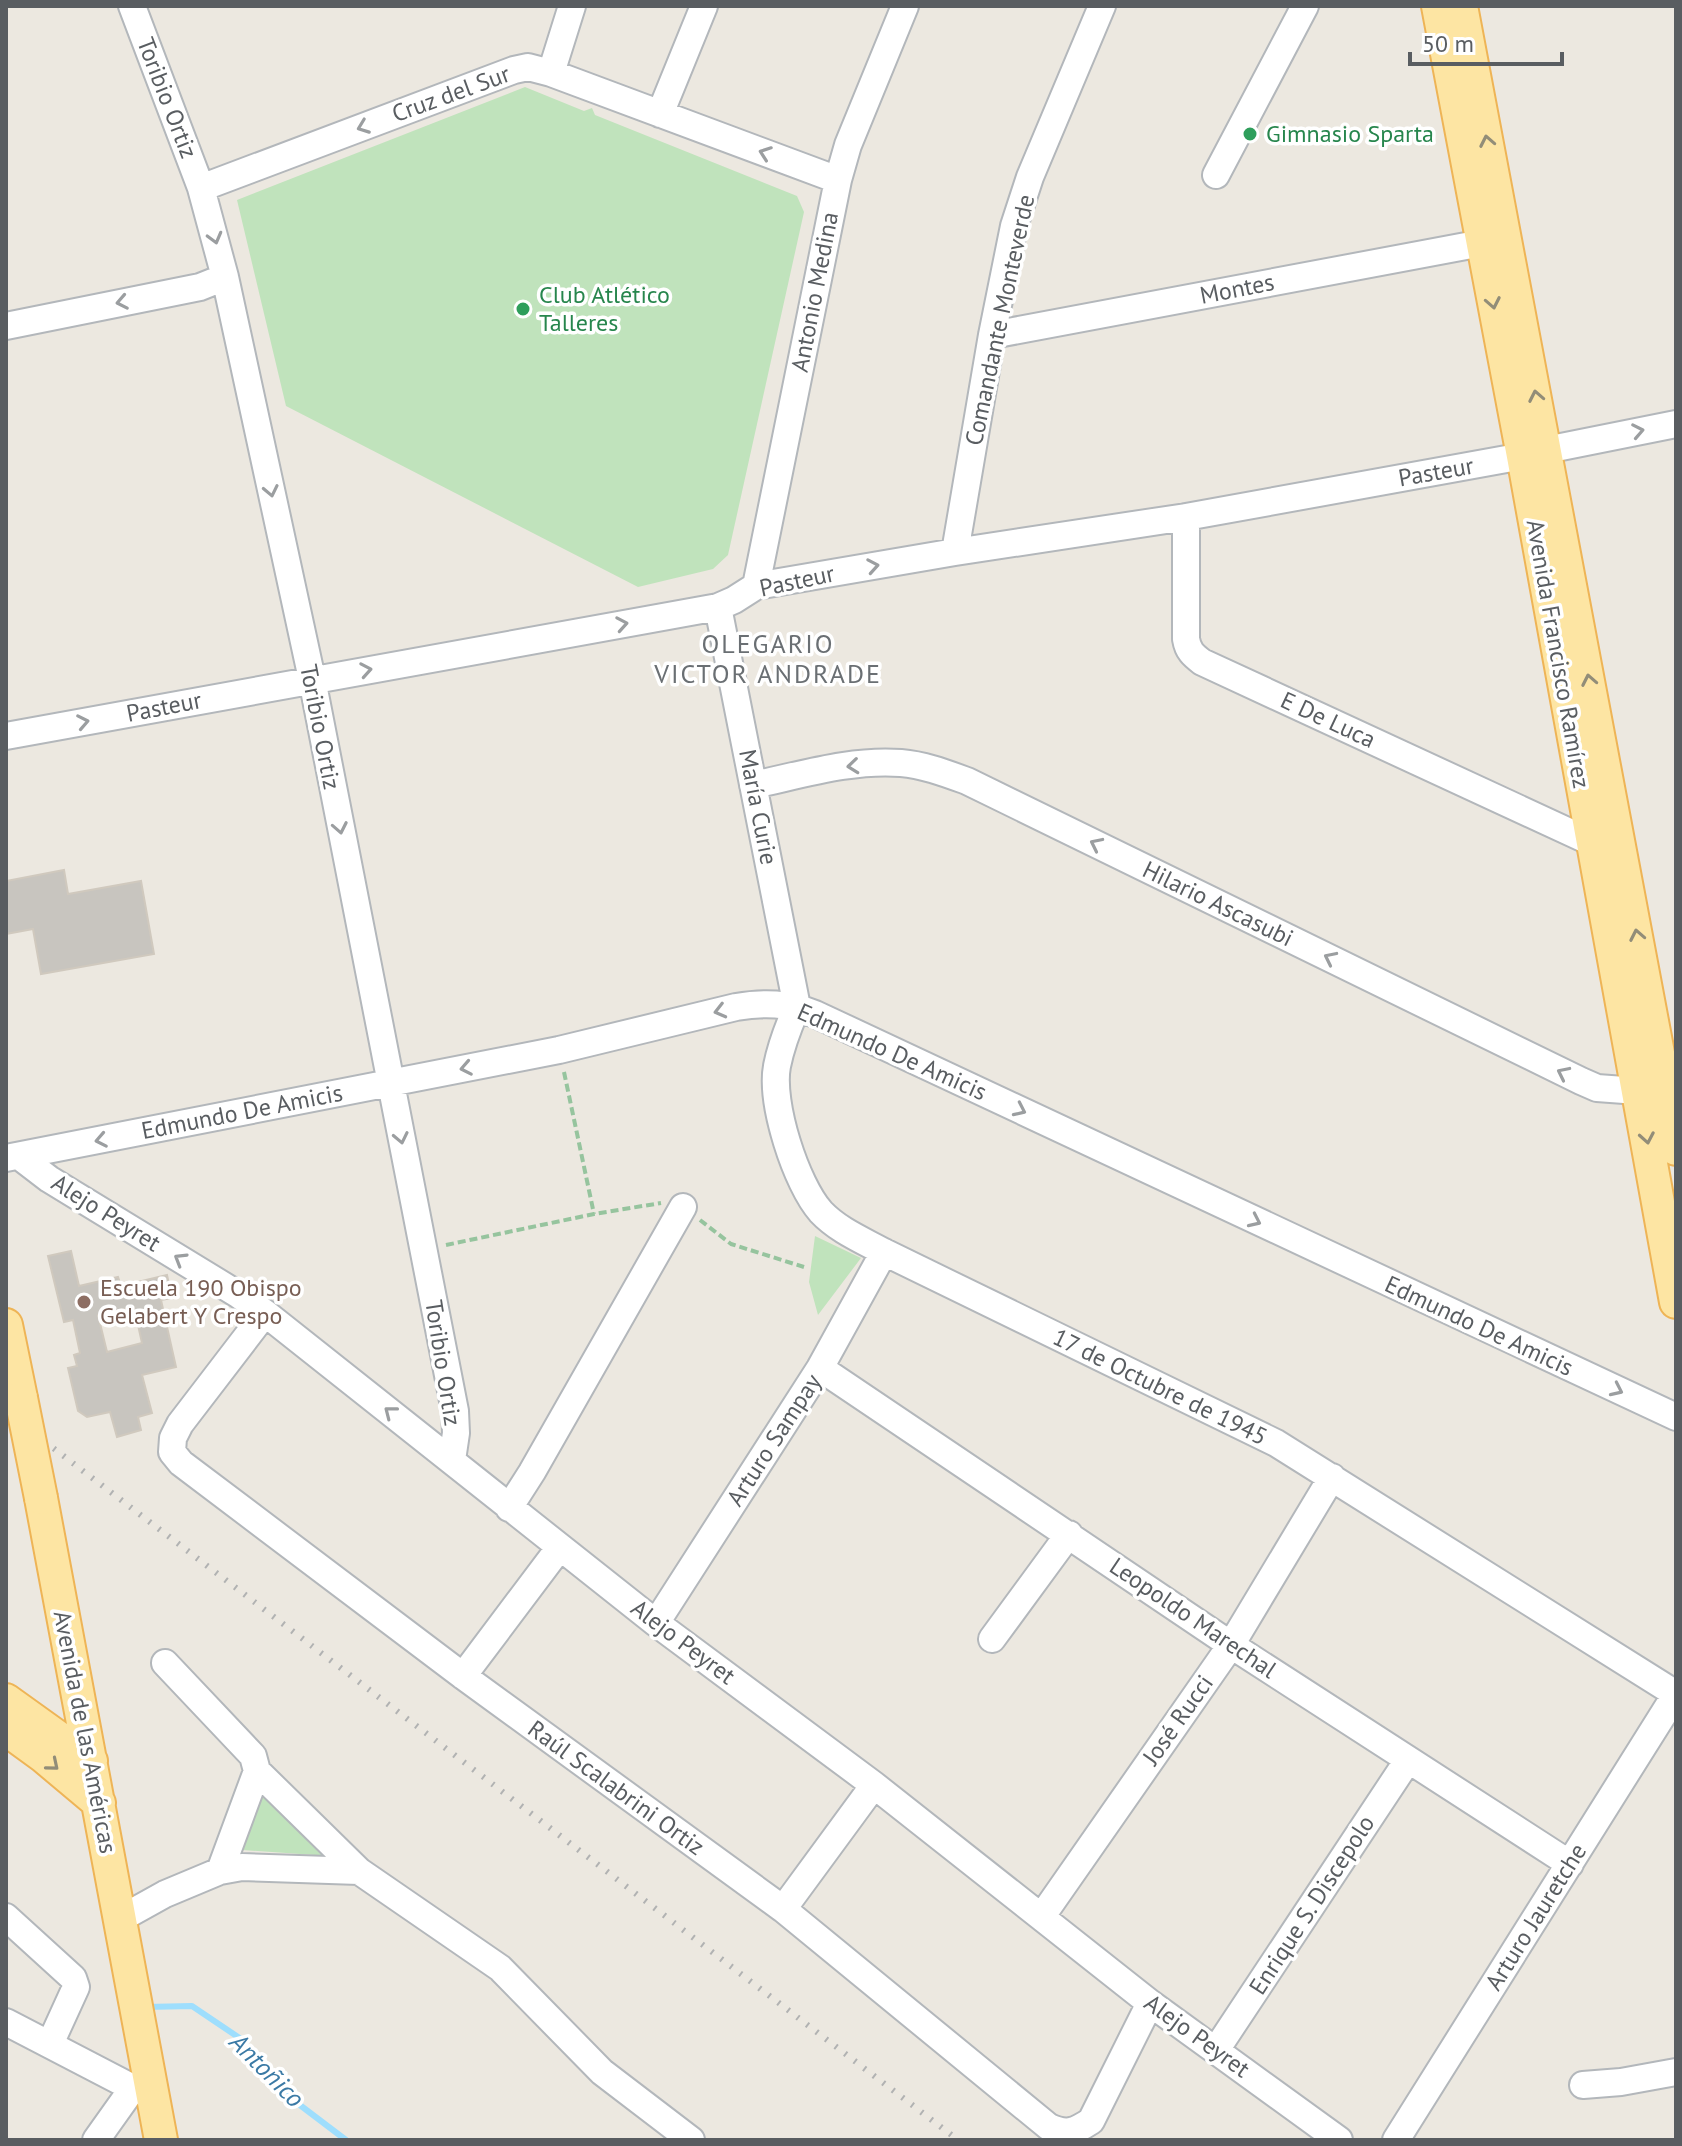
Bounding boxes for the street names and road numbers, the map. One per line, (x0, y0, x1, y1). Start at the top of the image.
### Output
street label: Toribio Ortiz (130, 33, 205, 163)
street label: Cruz del Sur (388, 58, 514, 129)
street label: Comandante Monteverde (958, 192, 1041, 448)
street label: Antonio Medina (784, 209, 845, 375)
street label: Montes (1197, 266, 1277, 311)
street label: Pasteur (1396, 450, 1476, 493)
street label: Avenida Francisco Ramírez (1520, 517, 1597, 791)
street label: Pasteur (757, 557, 837, 604)
street label: Toribio Ortiz (293, 662, 348, 792)
street label: Pasteur (124, 684, 204, 729)
street label: E De Luca (1276, 684, 1381, 755)
street label: María Curie (732, 747, 785, 867)
street label: Hilario Ascasubi (1138, 854, 1299, 953)
street label: Edmundo De Amicis (793, 996, 992, 1107)
street label: Edmundo De Amicis (139, 1077, 345, 1146)
street label: Alejo Peyret (46, 1167, 167, 1258)
street label: Edmundo De Amicis (1380, 1268, 1578, 1383)
street label: Toribio Ortiz (418, 1298, 469, 1428)
street label: 17 de Octubre de 1945 (1048, 1321, 1272, 1452)
street label: Arturo Sampay (719, 1368, 828, 1512)
street label: Leopoldo Marechal (1104, 1550, 1283, 1685)
street label: Alejo Peyret (625, 1592, 742, 1691)
street label: Avenida de las Américas (47, 1608, 124, 1856)
street label: José Rucci (1135, 1669, 1220, 1772)
street label: Raúl Scalabrini Ortiz (522, 1713, 711, 1862)
street label: Enrique S. Discepolo (1242, 1809, 1381, 2000)
street label: Arturo Jauretche (1478, 1837, 1593, 1996)
street label: Alejo Peyret (1139, 1987, 1256, 2084)

